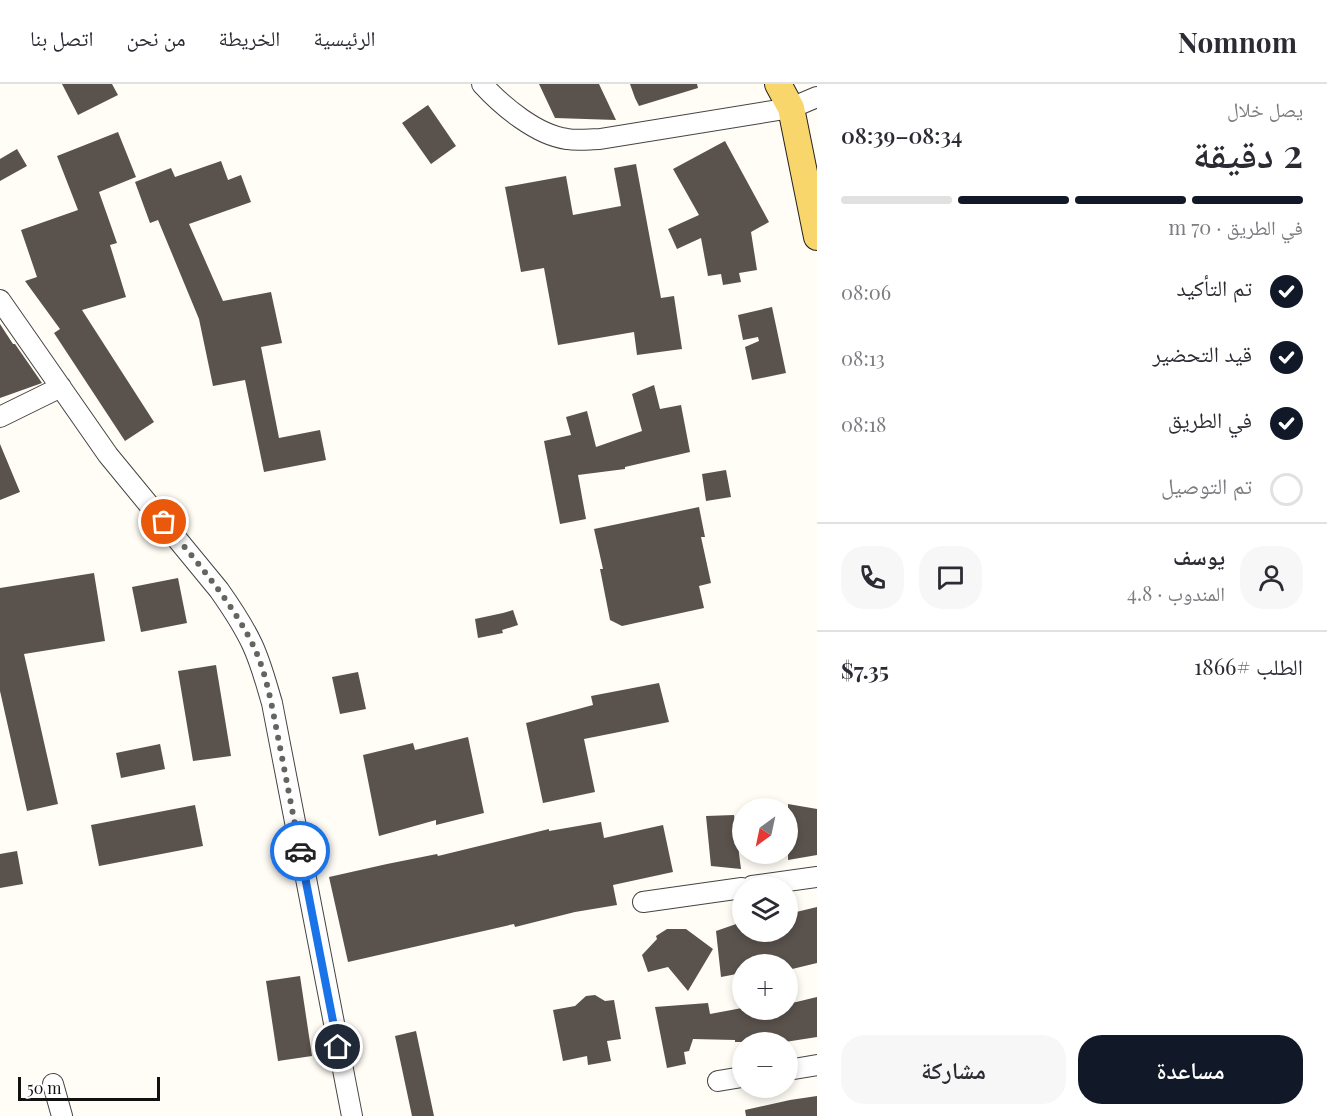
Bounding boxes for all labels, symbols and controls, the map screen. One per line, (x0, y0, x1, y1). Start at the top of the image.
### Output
text: اتصل بنا (30, 23, 93, 51)
text: من نحن (126, 23, 186, 51)
text: الخريطة (219, 23, 280, 51)
text: الرئيسية (313, 23, 376, 51)
text: Nomnom (1178, 23, 1297, 60)
text: يصل خلال (1227, 95, 1303, 122)
text: 08:34–08:39 (841, 120, 962, 150)
text: 2 دقيقة (1193, 126, 1303, 178)
text: في الطريق · 70 m (1168, 213, 1303, 240)
text: تم التأكيد (1176, 272, 1252, 302)
icon: check (1270, 275, 1303, 308)
text: 08:06 (841, 278, 891, 305)
text: قيد التحضير (1153, 338, 1252, 368)
icon: check (1270, 341, 1303, 374)
text: 08:13 (841, 344, 885, 371)
text: في الطريق (1168, 404, 1252, 434)
icon: check (1270, 407, 1303, 440)
text: 08:18 (841, 410, 887, 437)
text: تم التوصيل (1161, 470, 1252, 500)
pin (138, 496, 189, 547)
icon: bag (147, 505, 180, 538)
text: يوسف (1173, 541, 1225, 571)
button: phone (841, 546, 904, 609)
button: chat (919, 546, 982, 609)
button: person (1240, 546, 1303, 609)
text: المندوب · 4.8 (1127, 579, 1225, 606)
text: الطلب #1866 (1194, 651, 1303, 681)
text: $7.35 (841, 655, 889, 685)
north arrow (732, 798, 798, 864)
map controls (732, 798, 798, 1098)
courier (270, 821, 330, 881)
icon: car (284, 835, 317, 868)
button: layers (732, 876, 798, 942)
button: + (732, 954, 798, 1020)
pin (312, 1021, 363, 1072)
icon: home (321, 1030, 354, 1063)
button: − (732, 1032, 798, 1098)
button: مشاركة (841, 1035, 1066, 1104)
button: مساعدة (1078, 1035, 1303, 1104)
scale bar (18, 1074, 160, 1102)
text: 50 m (27, 1077, 61, 1098)

